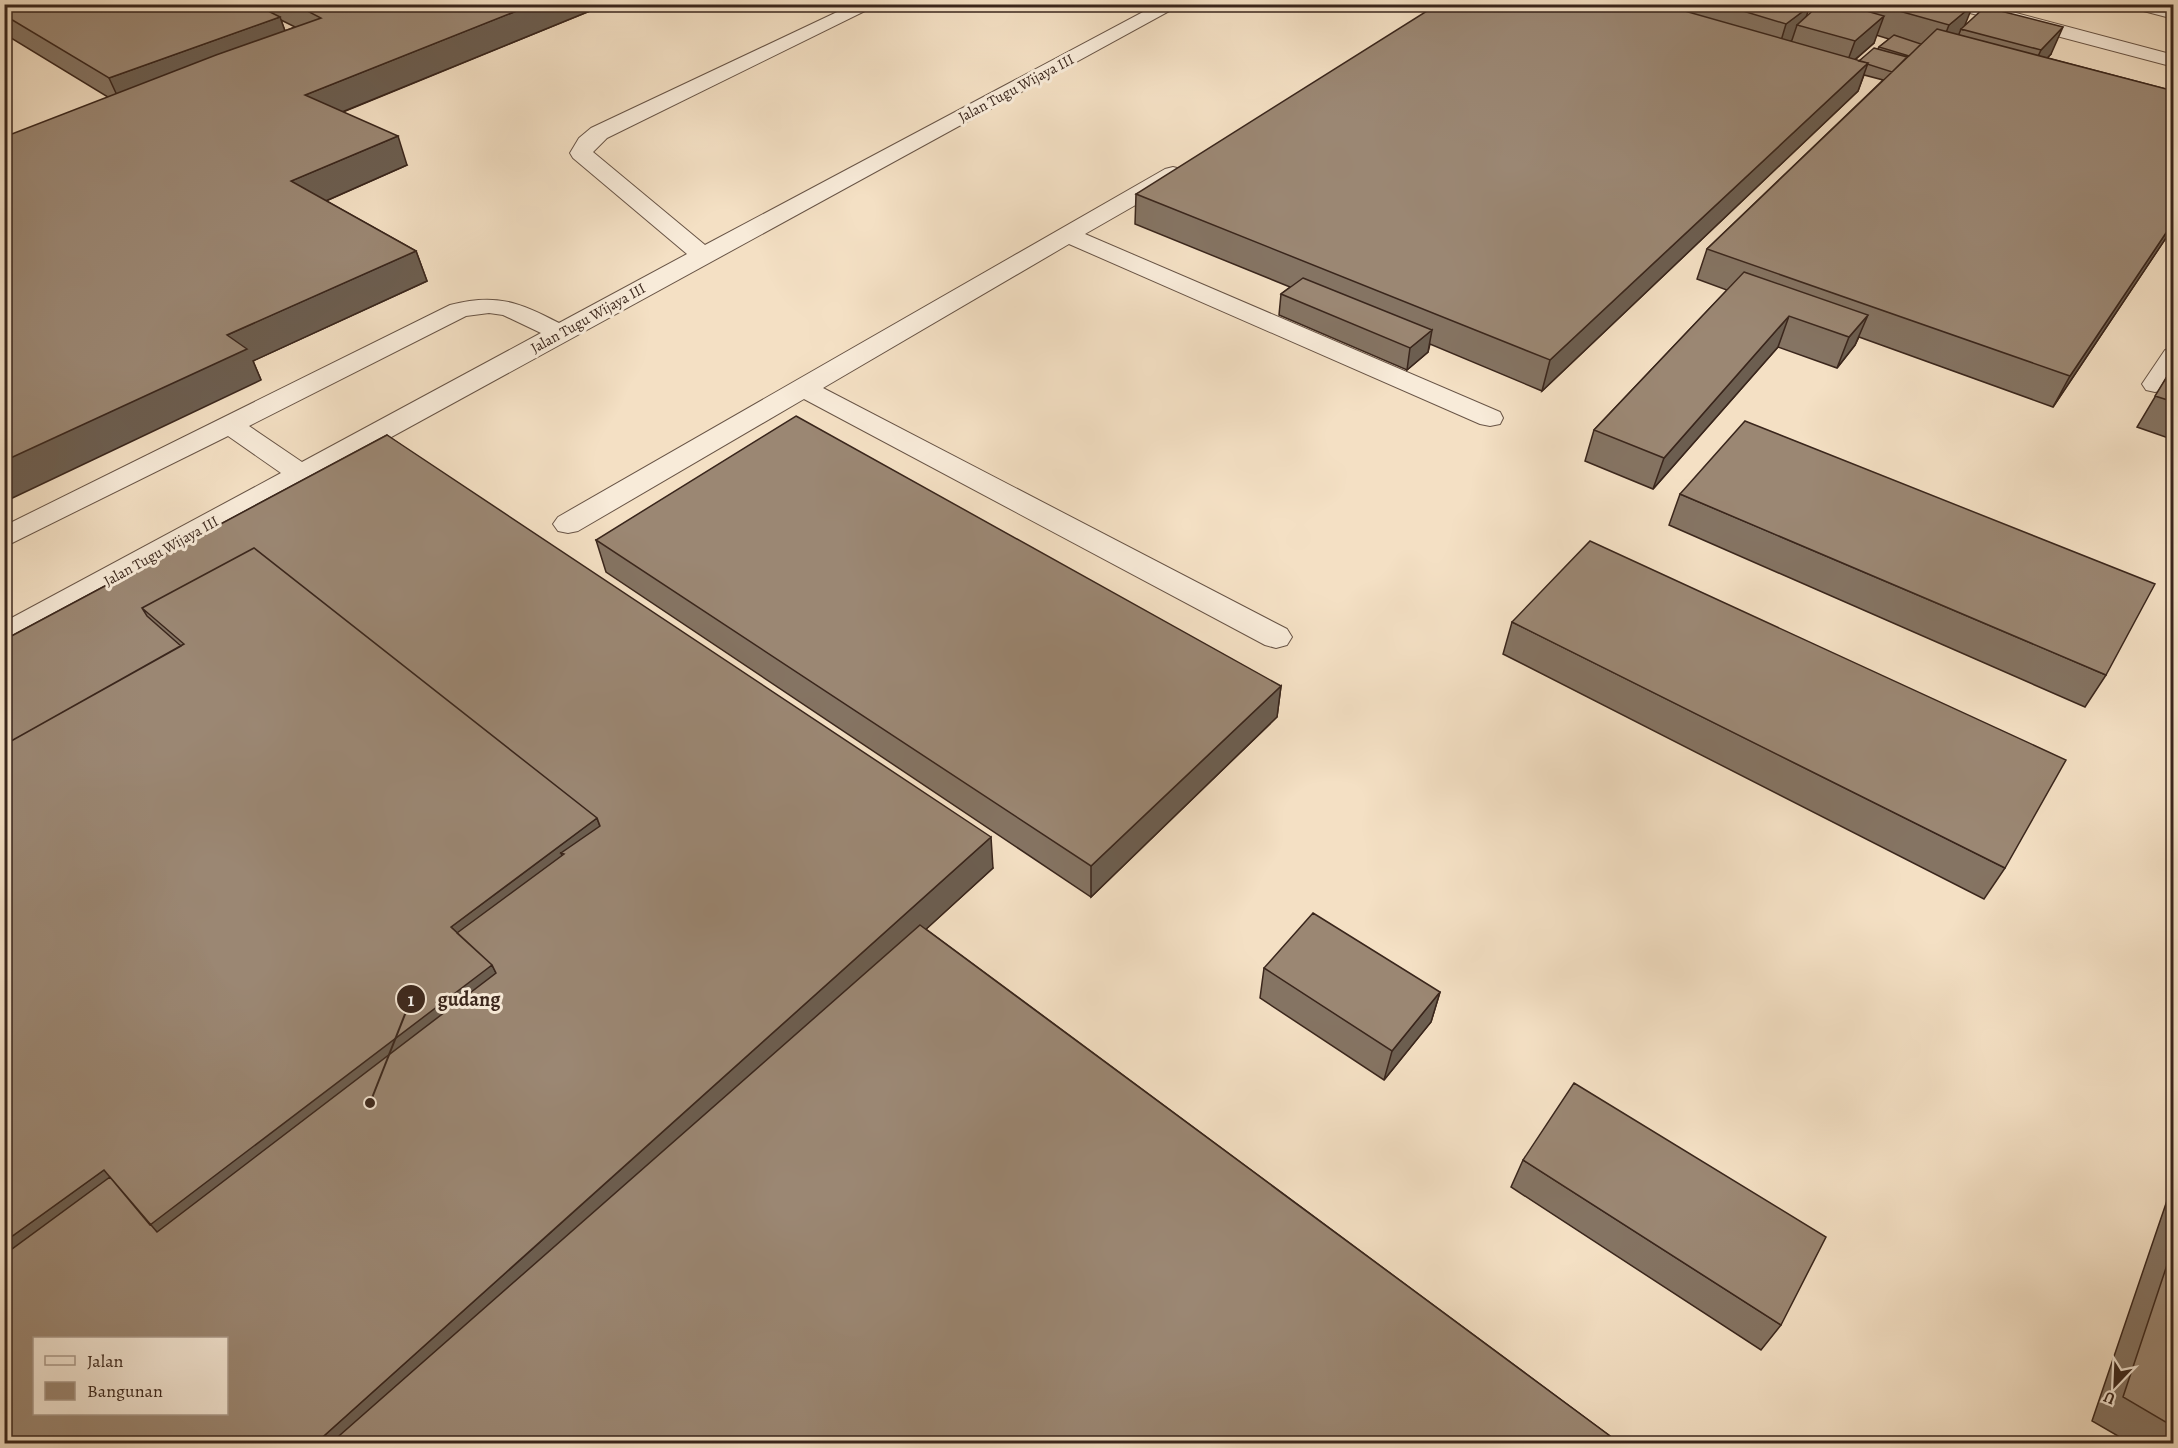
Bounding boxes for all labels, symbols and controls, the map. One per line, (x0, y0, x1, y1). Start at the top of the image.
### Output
street label: Jalan Tugu Wijaya III (955, 49, 1077, 127)
street label: Jalan Tugu Wijaya III (527, 278, 649, 358)
street label: Jalan Tugu Wijaya III (100, 511, 222, 591)
callout: gudang (396, 980, 513, 1018)
text: gudang (438, 986, 501, 1013)
text: 1 (408, 988, 415, 1012)
legend (33, 1337, 228, 1415)
text: Jalan (87, 1349, 124, 1373)
north arrow (2085, 1355, 2145, 1415)
text: Bangunan (87, 1379, 163, 1403)
text: U (2100, 1386, 2119, 1410)

